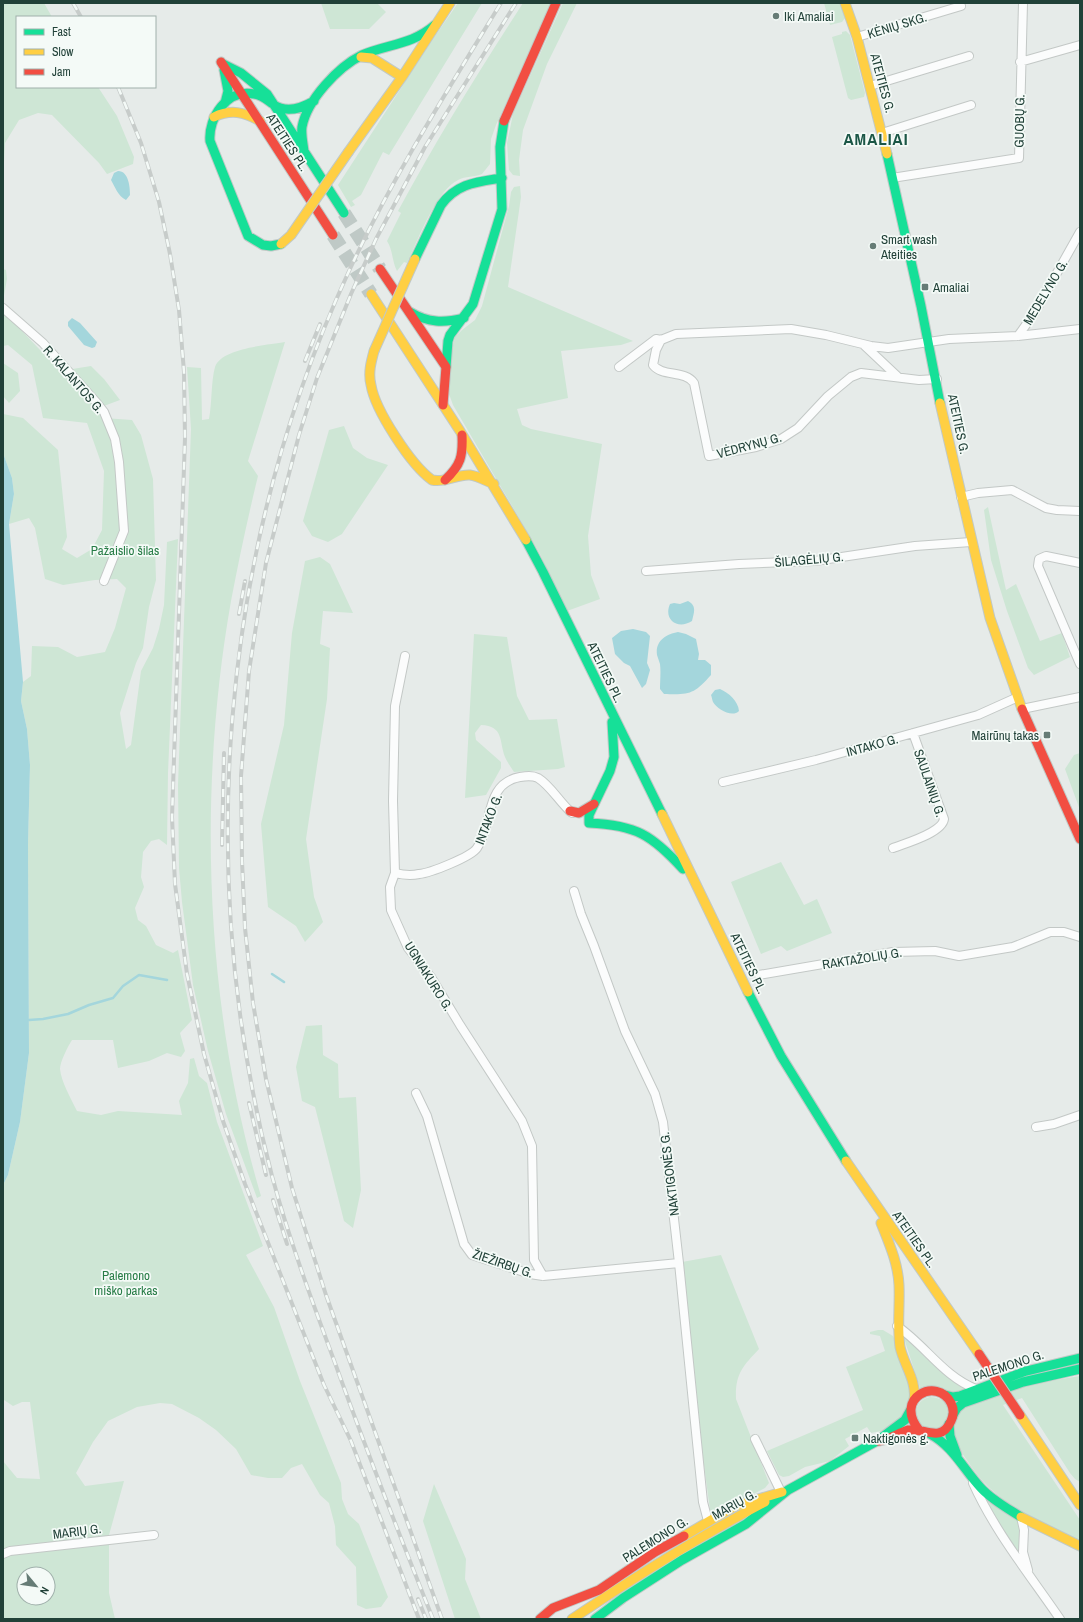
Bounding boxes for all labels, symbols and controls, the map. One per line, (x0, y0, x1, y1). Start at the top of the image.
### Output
place label: Iki Amaliai (784, 8, 834, 25)
street label: KĖNIŲ SKG. (865, 8, 929, 43)
marker: Iki Amaliai (771, 11, 781, 21)
legend (16, 16, 156, 88)
text: Fast (52, 24, 71, 40)
text: Slow (52, 44, 74, 60)
street label: ATEITIES G. (866, 51, 899, 115)
text: Jam (52, 64, 71, 80)
street label: GUOBŲ G. (1011, 94, 1028, 148)
street label: ATEITIES PL. (262, 109, 313, 174)
district label: AMALIAI (843, 127, 909, 150)
place label: Smart wash Ateities (880, 231, 937, 263)
marker: Smart wash Ateities (868, 241, 878, 251)
street label: MEDELYNO G. (1019, 256, 1072, 328)
place label: Amaliai (932, 279, 969, 296)
marker: Amaliai (920, 282, 930, 292)
street label: R. KALANTOS G. (39, 342, 108, 417)
street label: ATEITIES G. (944, 392, 973, 456)
street label: VĖDRYNŲ G. (715, 429, 783, 462)
park label: Pažaislio šilas (91, 542, 159, 559)
street label: ŠILAGĖLIŲ G. (774, 548, 844, 571)
street label: ATEITIES PL. (583, 638, 628, 705)
place label: Mairūnų takas (971, 727, 1039, 744)
street label: INTAKO G. (844, 730, 900, 761)
marker: Mairūnų takas (1042, 730, 1052, 740)
street label: SAULAINIŲ G. (910, 747, 949, 819)
street label: INTAKO G. (471, 791, 506, 847)
street label: ATEITIES PL. (726, 929, 771, 996)
street label: UGNIAKURO G. (400, 938, 457, 1014)
street label: RAKTAŽOLIŲ G. (821, 944, 903, 973)
street label: NAKTIGONĖS G. (656, 1131, 683, 1217)
street label: ATEITIES PL. (888, 1207, 940, 1271)
street label: ŽIEŽIRBŲ G. (470, 1245, 535, 1282)
park label: Palemono miško parkas (94, 1267, 158, 1299)
street label: PALEMONO G. (970, 1346, 1046, 1385)
place label: Naktigonės g. (863, 1430, 929, 1447)
marker: Naktigonės g. (850, 1433, 860, 1443)
street label: MARIŲ G. (709, 1485, 760, 1524)
street label: PALEMONO G. (619, 1513, 691, 1566)
street label: MARIŲ G. (52, 1520, 102, 1543)
north arrow (16, 1566, 56, 1606)
text: N (37, 1585, 52, 1597)

